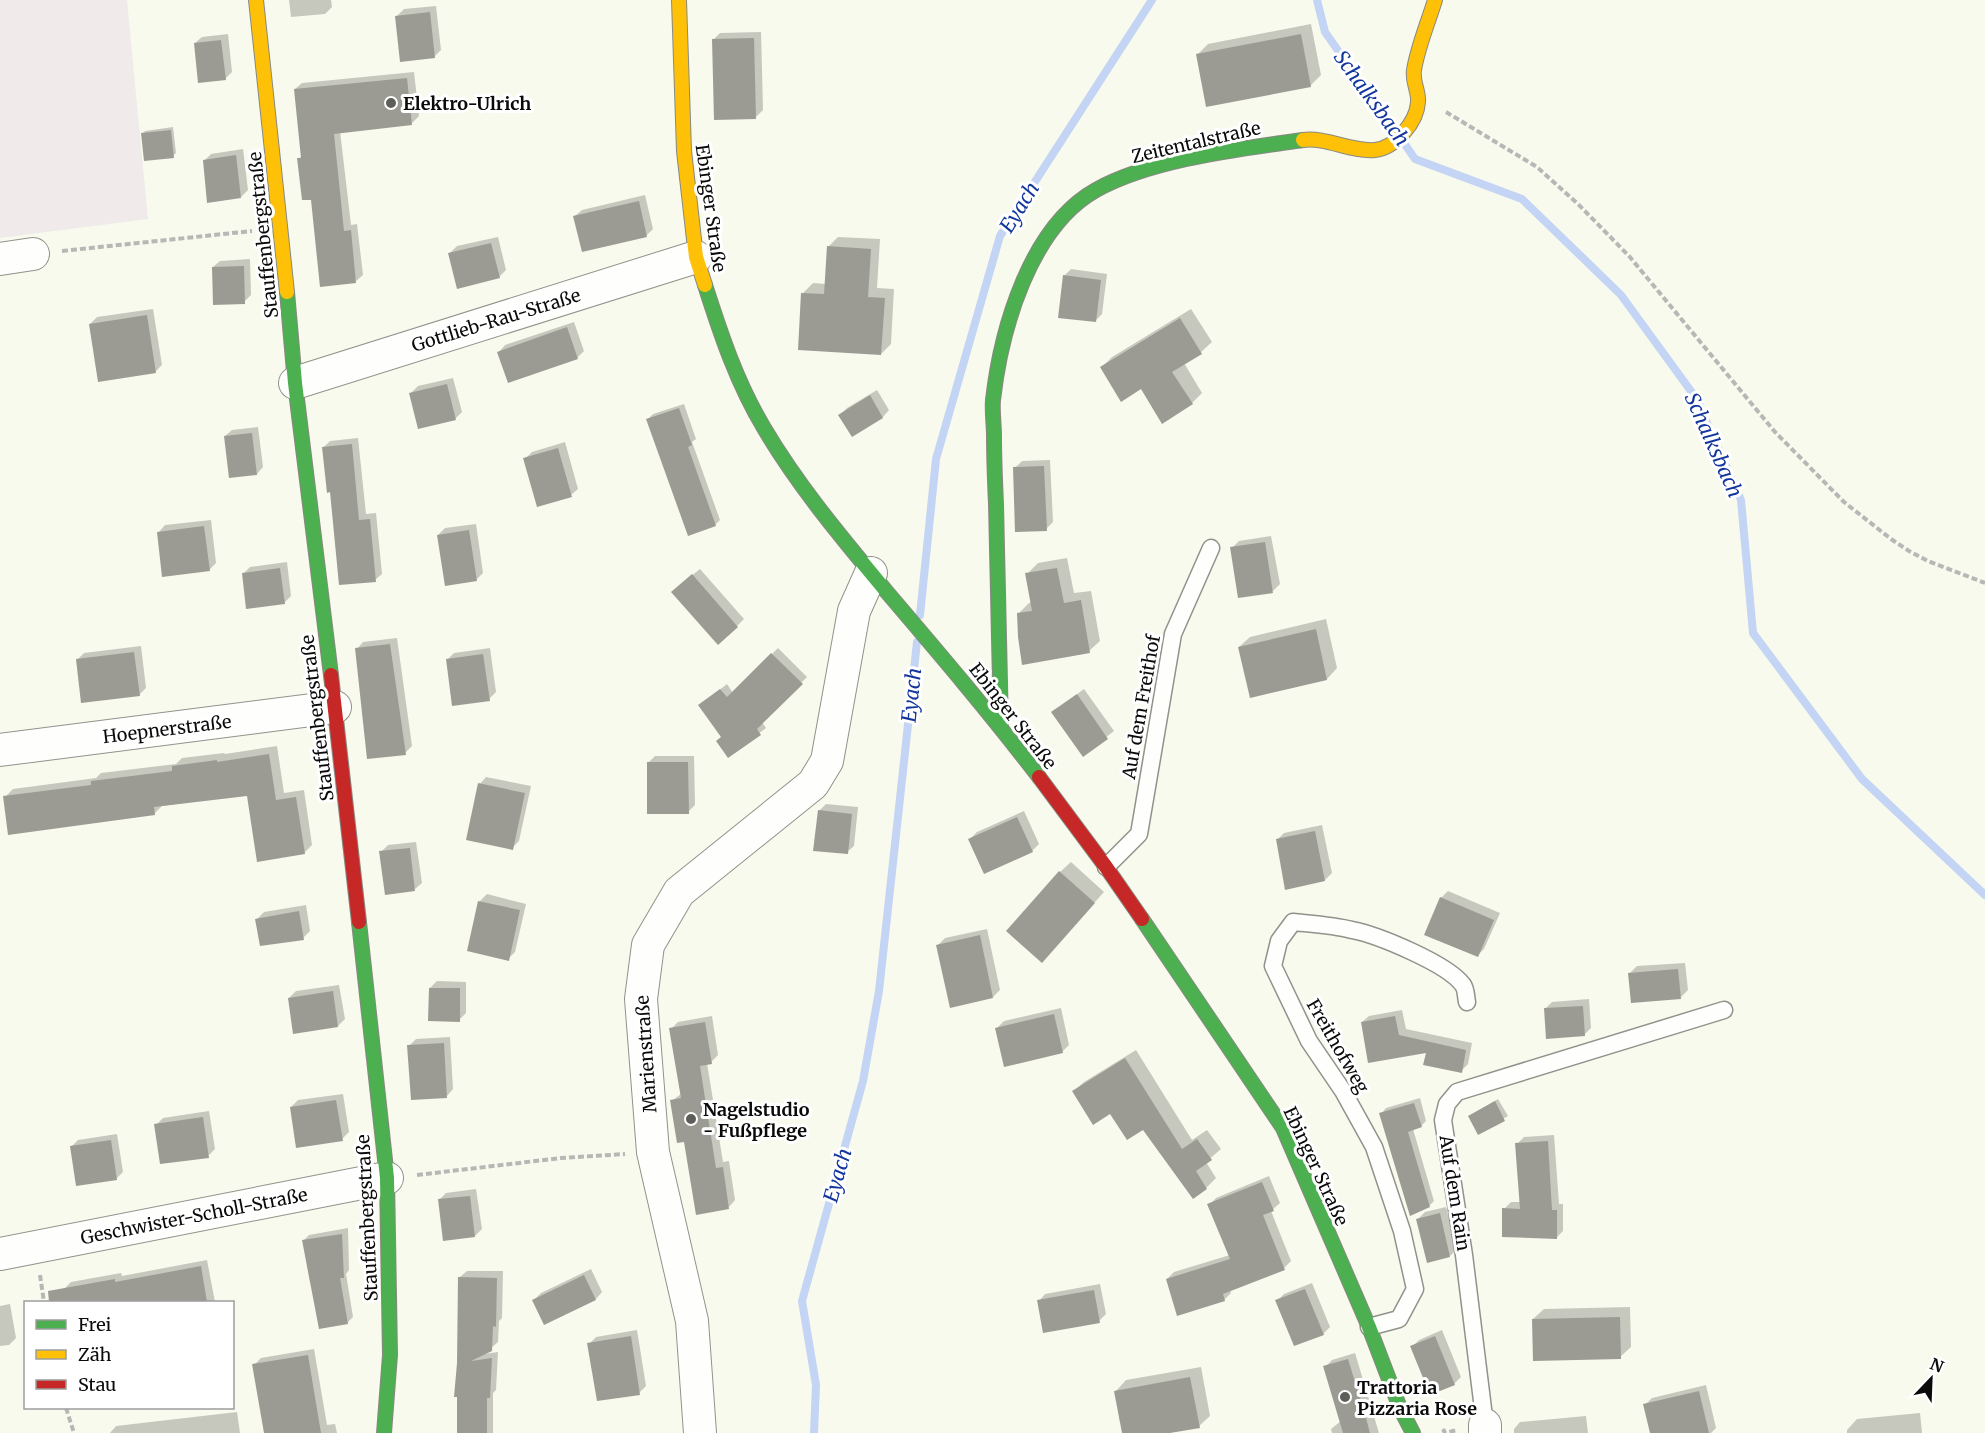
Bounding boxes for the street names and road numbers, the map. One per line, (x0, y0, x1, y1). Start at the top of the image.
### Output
street label: Zeitentalstraße (1129, 116, 1263, 168)
street label: Ebinger Straße (691, 143, 731, 273)
street label: Stauffenbergstraße (243, 151, 283, 319)
street label: Gottlieb-Rau-Straße (409, 283, 583, 357)
street label: Auf dem Freithof (1117, 632, 1165, 782)
street label: Stauffenbergstraße (295, 634, 339, 802)
street label: Ebinger Straße (964, 658, 1062, 774)
street label: Hoepnerstraße (101, 710, 233, 748)
street label: Marienstraße (630, 995, 662, 1113)
street label: Freithofweg (1302, 995, 1374, 1097)
street label: Ebinger Straße (1278, 1103, 1354, 1229)
street label: Auf dem Rain (1434, 1132, 1476, 1253)
street label: Stauffenbergstraße (351, 1134, 383, 1302)
street label: Geschwister-Scholl-Straße (79, 1183, 309, 1249)

